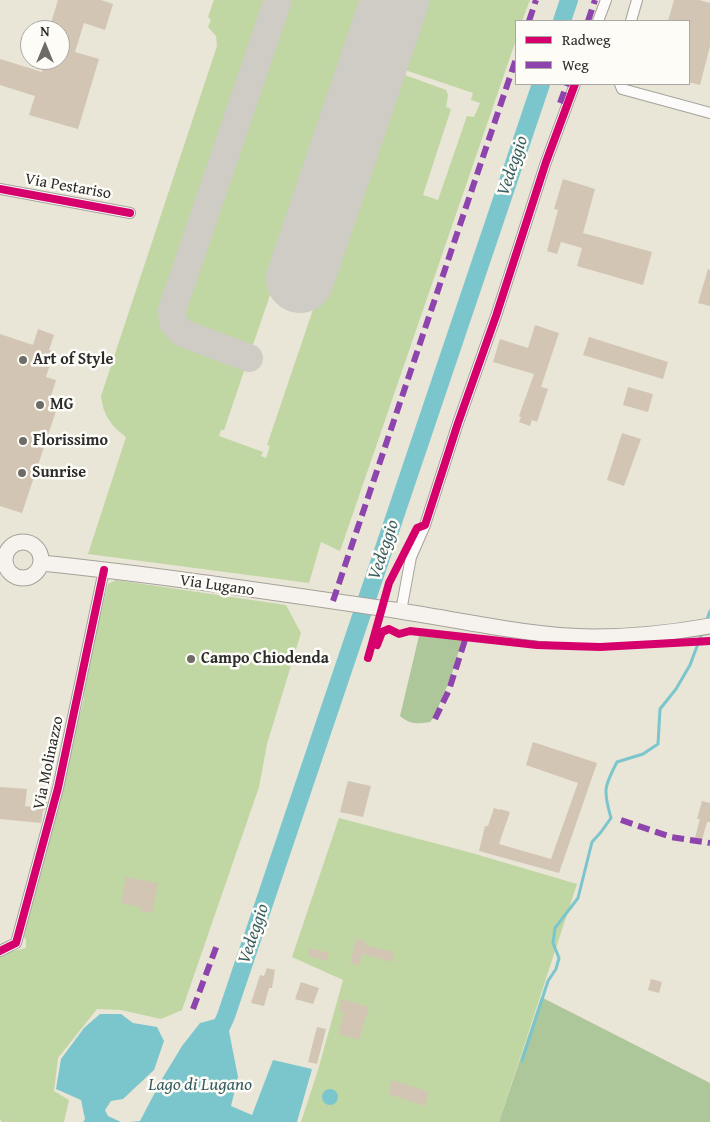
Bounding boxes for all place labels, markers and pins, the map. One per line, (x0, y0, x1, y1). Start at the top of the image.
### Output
place label: Art of Style (33, 350, 113, 370)
marker: Art of Style (17, 354, 29, 366)
place label: MG (50, 395, 73, 415)
marker: MG (34, 399, 46, 411)
place label: Florissimo (33, 431, 108, 451)
marker: Florissimo (17, 435, 29, 447)
place label: Sunrise (32, 463, 86, 483)
marker: Sunrise (16, 467, 28, 479)
place label: Campo Chiodenda (201, 649, 329, 669)
marker: Campo Chiodenda (185, 653, 197, 665)

